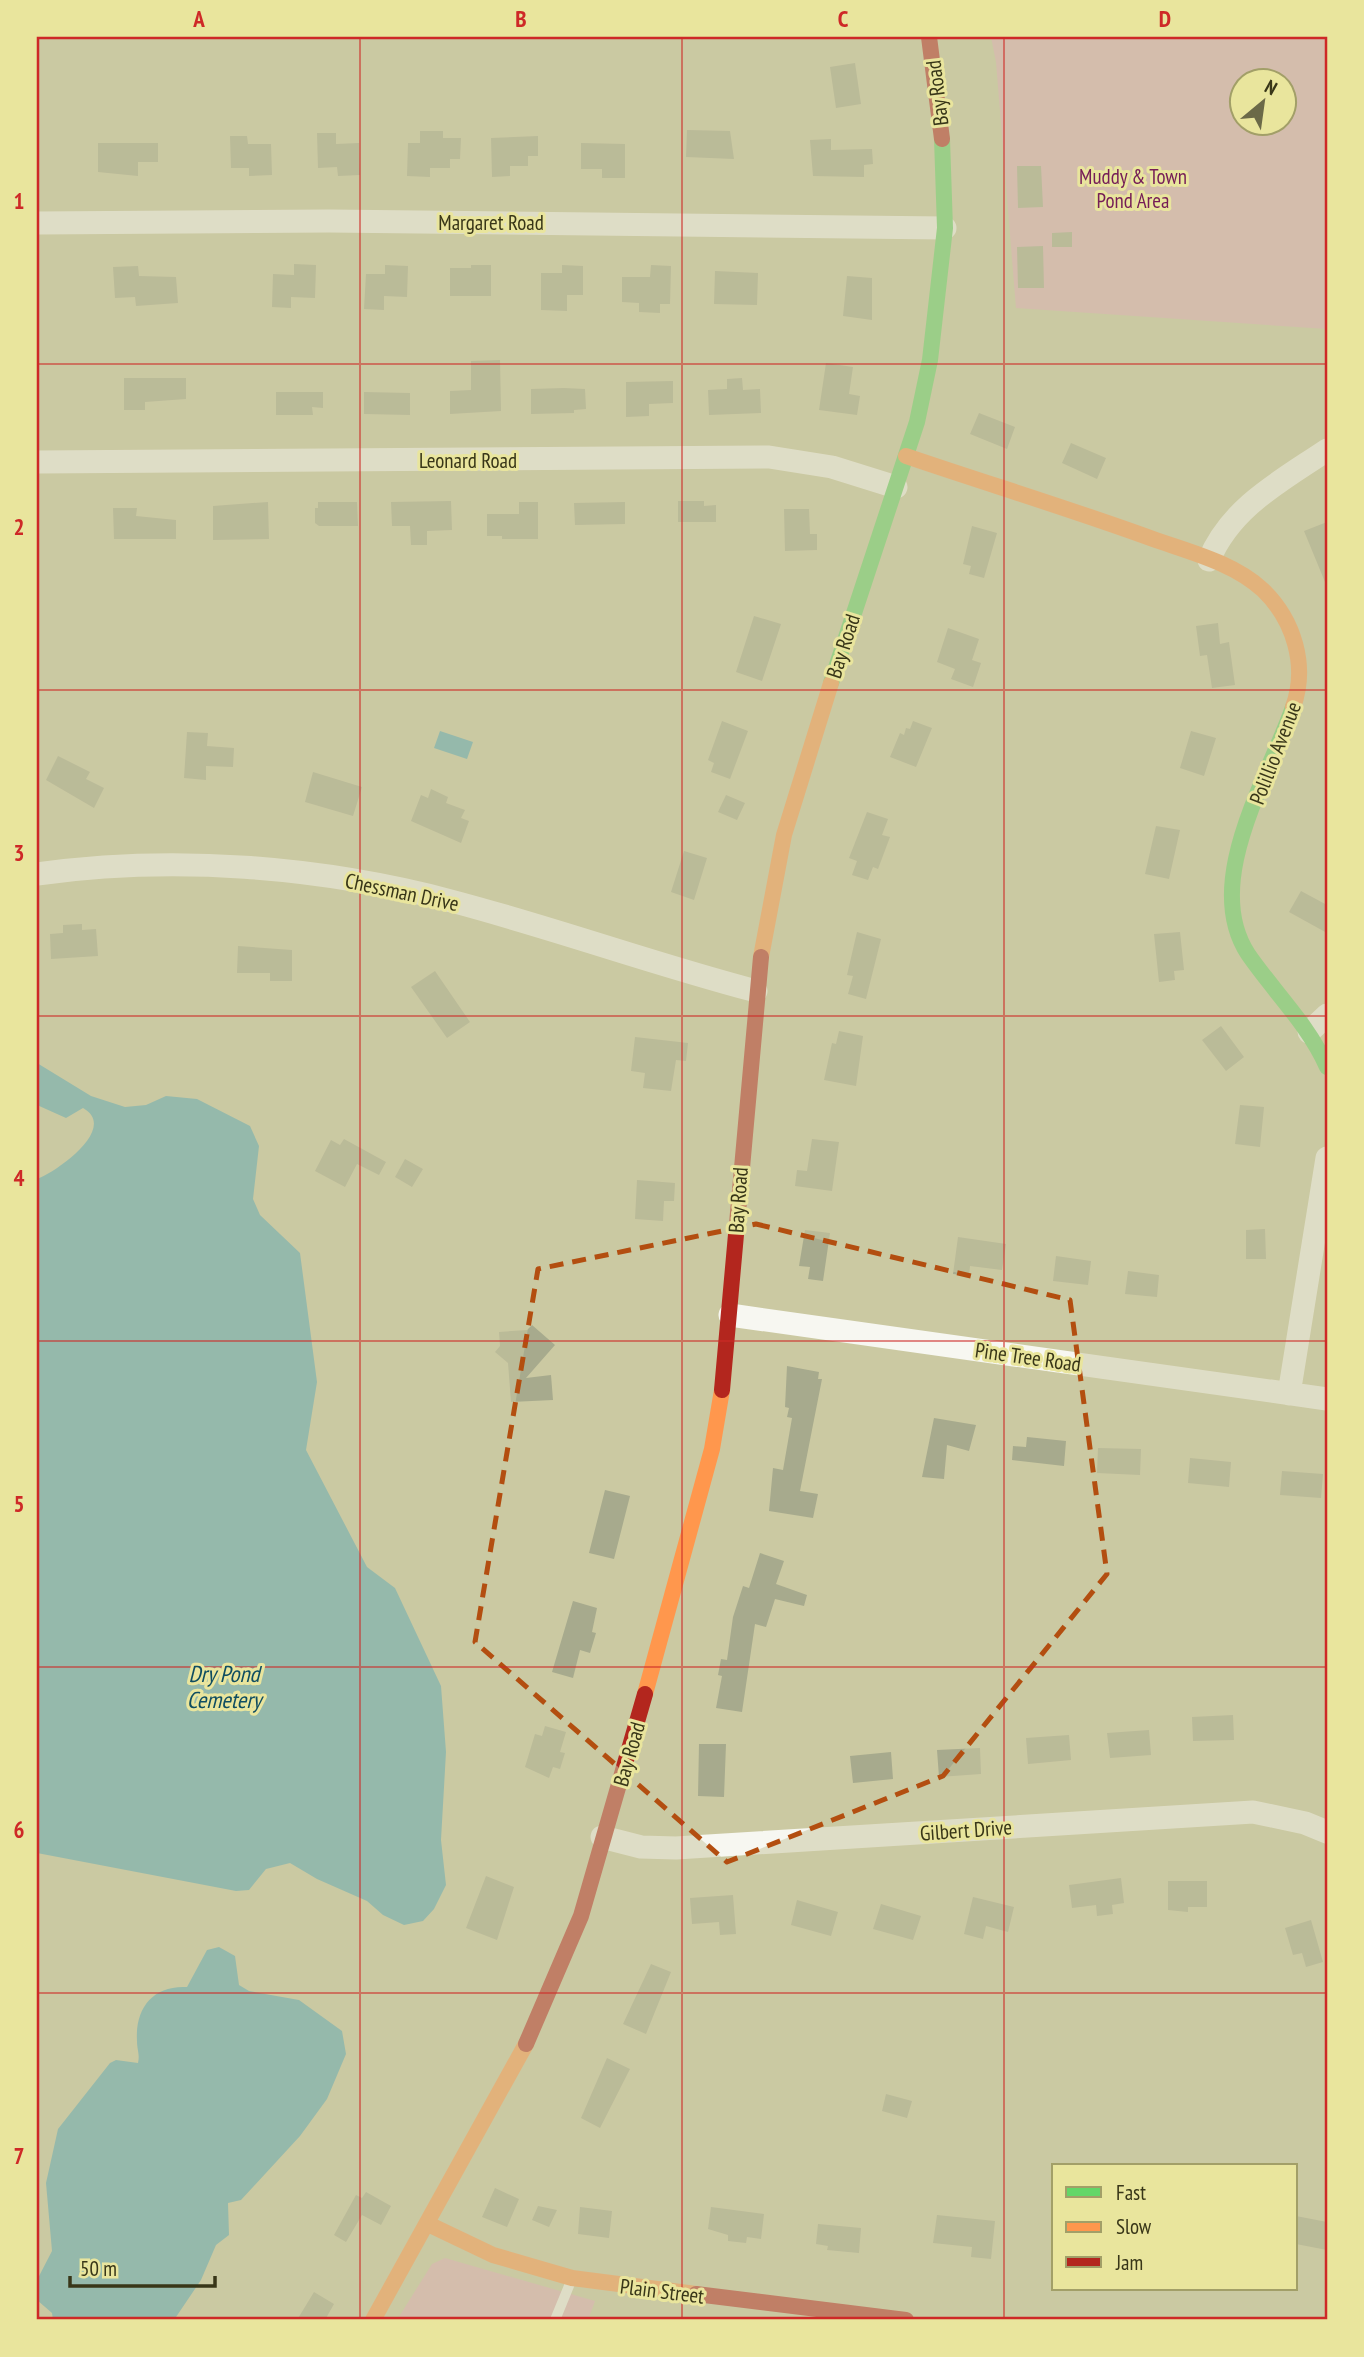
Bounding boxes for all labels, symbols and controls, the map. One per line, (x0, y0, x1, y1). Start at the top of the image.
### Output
text: A (192, 4, 205, 33)
text: B (515, 4, 527, 33)
text: C (838, 4, 849, 33)
text: D (1159, 4, 1171, 33)
street label: Bay Road (920, 59, 954, 127)
north arrow (1228, 66, 1298, 136)
text: N (1261, 74, 1282, 100)
park label: Muddy & Town Pond Area (1079, 163, 1187, 214)
text: 1 (14, 186, 25, 215)
street label: Margaret Road (438, 209, 544, 236)
street label: Leonard Road (419, 447, 517, 474)
text: 2 (14, 512, 25, 541)
street label: Bay Road (820, 611, 866, 681)
street label: Polillio Avenue (1243, 698, 1307, 808)
text: 3 (14, 838, 25, 867)
street label: Chessman Drive (343, 867, 461, 917)
text: 4 (14, 1163, 25, 1192)
street label: Bay Road (722, 1166, 754, 1234)
street label: Pine Tree Road (973, 1336, 1083, 1378)
text: 5 (14, 1489, 25, 1518)
water label: Dry Pond Cemetery (187, 1659, 265, 1714)
street label: Bay Road (607, 1719, 651, 1789)
street label: Gilbert Drive (919, 1813, 1013, 1847)
text: 6 (14, 1815, 25, 1844)
text: 7 (14, 2141, 25, 2170)
legend (1052, 2164, 1298, 2290)
text: Fast (1116, 2179, 1146, 2206)
text: Slow (1116, 2213, 1152, 2240)
scale bar (70, 2245, 215, 2289)
text: Jam (1115, 2249, 1143, 2276)
text: 50 m (80, 2255, 117, 2282)
street label: Plain Street (618, 2272, 706, 2310)

